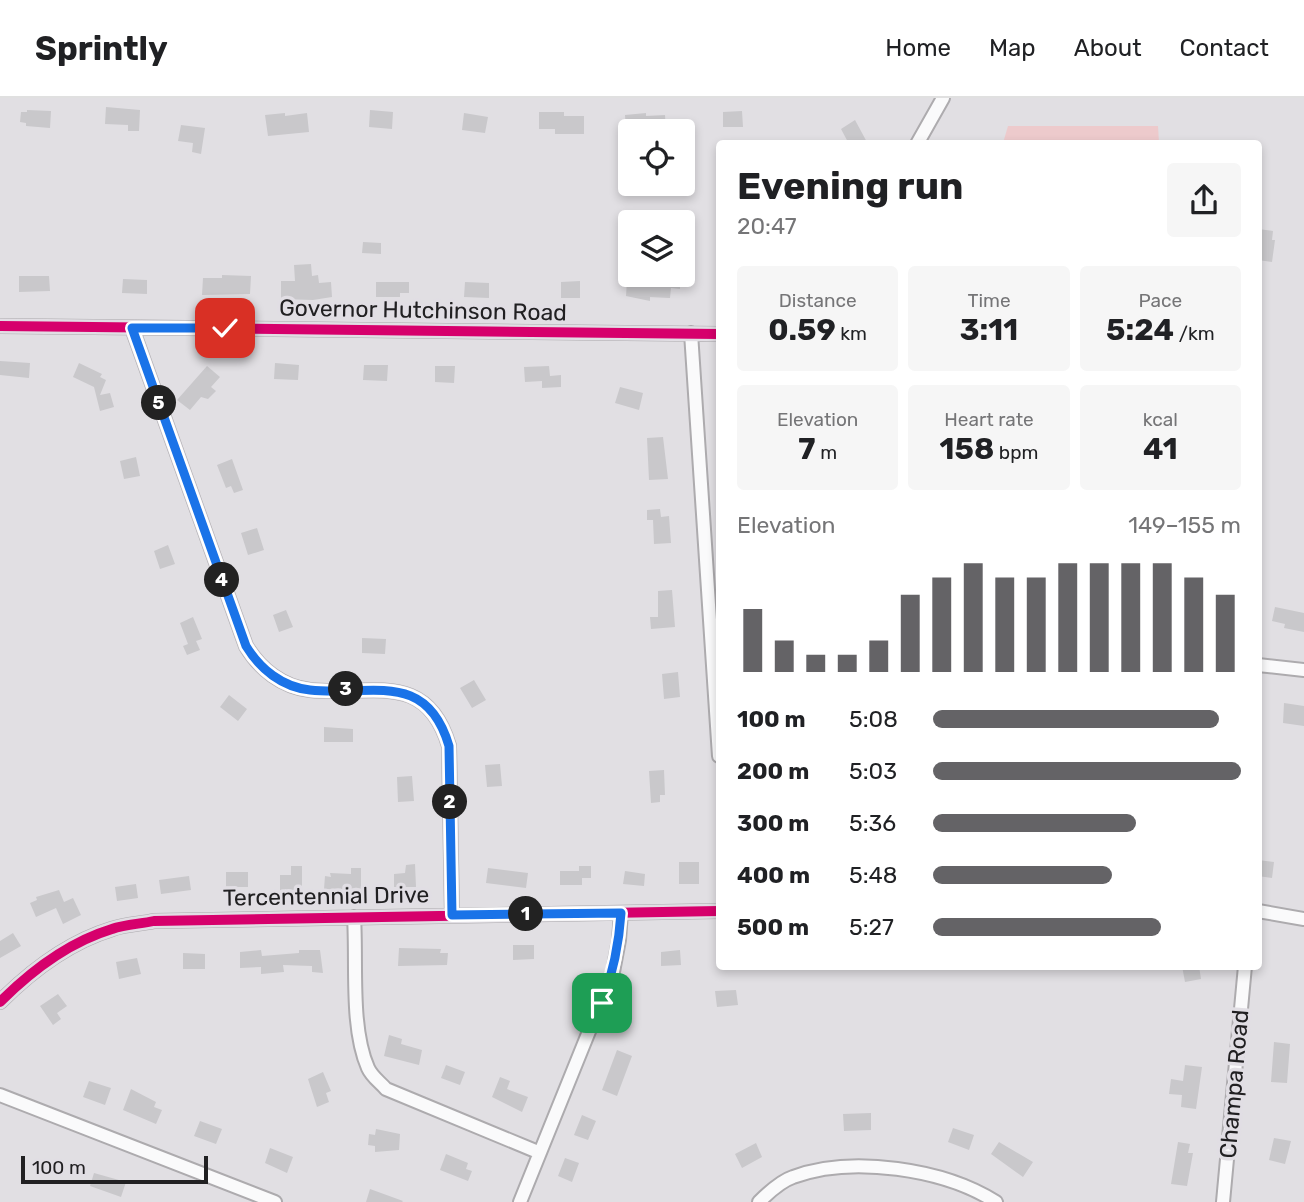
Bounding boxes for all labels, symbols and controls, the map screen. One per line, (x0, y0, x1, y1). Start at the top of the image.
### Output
text: Sprintly (35, 29, 168, 68)
text: Home (885, 34, 951, 62)
text: Map (989, 34, 1036, 62)
text: About (1074, 34, 1142, 62)
text: Contact (1180, 34, 1269, 62)
map controls (618, 119, 695, 287)
button: locate (618, 119, 695, 196)
text: Evening run (737, 163, 963, 209)
button: share (1167, 163, 1241, 237)
button: layers (618, 210, 695, 287)
text: 20:47 (737, 212, 797, 240)
text: Distance (779, 289, 857, 312)
text: Time (967, 289, 1011, 312)
text: Pace (1139, 289, 1182, 312)
street label: Governor Hutchinson Road (279, 293, 567, 327)
pin (195, 298, 255, 358)
icon: check (206, 309, 244, 347)
text: 0.59 (768, 312, 836, 348)
text: 3:11 (960, 312, 1018, 348)
text: 5:24 (1106, 312, 1174, 348)
text: km (836, 322, 867, 345)
text: /km (1174, 322, 1215, 345)
pin: 5 (142, 386, 176, 420)
text: 5 (152, 391, 165, 414)
text: Elevation (777, 408, 858, 431)
text: Heart rate (944, 408, 1034, 431)
text: kcal (1143, 408, 1178, 431)
text: 7 (798, 431, 815, 467)
text: 158 (940, 431, 994, 467)
text: 41 (1143, 431, 1178, 467)
text: m (815, 441, 837, 464)
text: bpm (994, 441, 1038, 464)
text: Elevation (737, 511, 836, 539)
text: 149–155 m (1128, 511, 1241, 539)
pin: 4 (204, 562, 240, 598)
text: 4 (215, 568, 228, 591)
pin: 3 (328, 672, 364, 706)
text: 3 (339, 677, 352, 700)
text: 100 m (737, 705, 806, 733)
text: 5:08 (849, 705, 898, 733)
text: 200 m (737, 757, 809, 785)
text: 5:03 (849, 757, 897, 785)
pin: 2 (433, 784, 468, 820)
text: 2 (443, 790, 456, 813)
text: 300 m (737, 809, 809, 837)
text: 5:36 (849, 809, 896, 837)
text: 400 m (737, 861, 810, 889)
text: 5:48 (849, 861, 897, 889)
street label: Tercentennial Drive (223, 880, 429, 912)
pin: 1 (508, 896, 544, 932)
text: 1 (521, 902, 530, 925)
text: 500 m (737, 913, 809, 941)
text: 5:27 (849, 913, 894, 941)
pin (572, 973, 632, 1033)
icon: arrive (583, 984, 621, 1022)
street label: Champa Road (1214, 1009, 1254, 1159)
scale bar (21, 1153, 208, 1185)
text: 100 m (32, 1156, 86, 1179)

